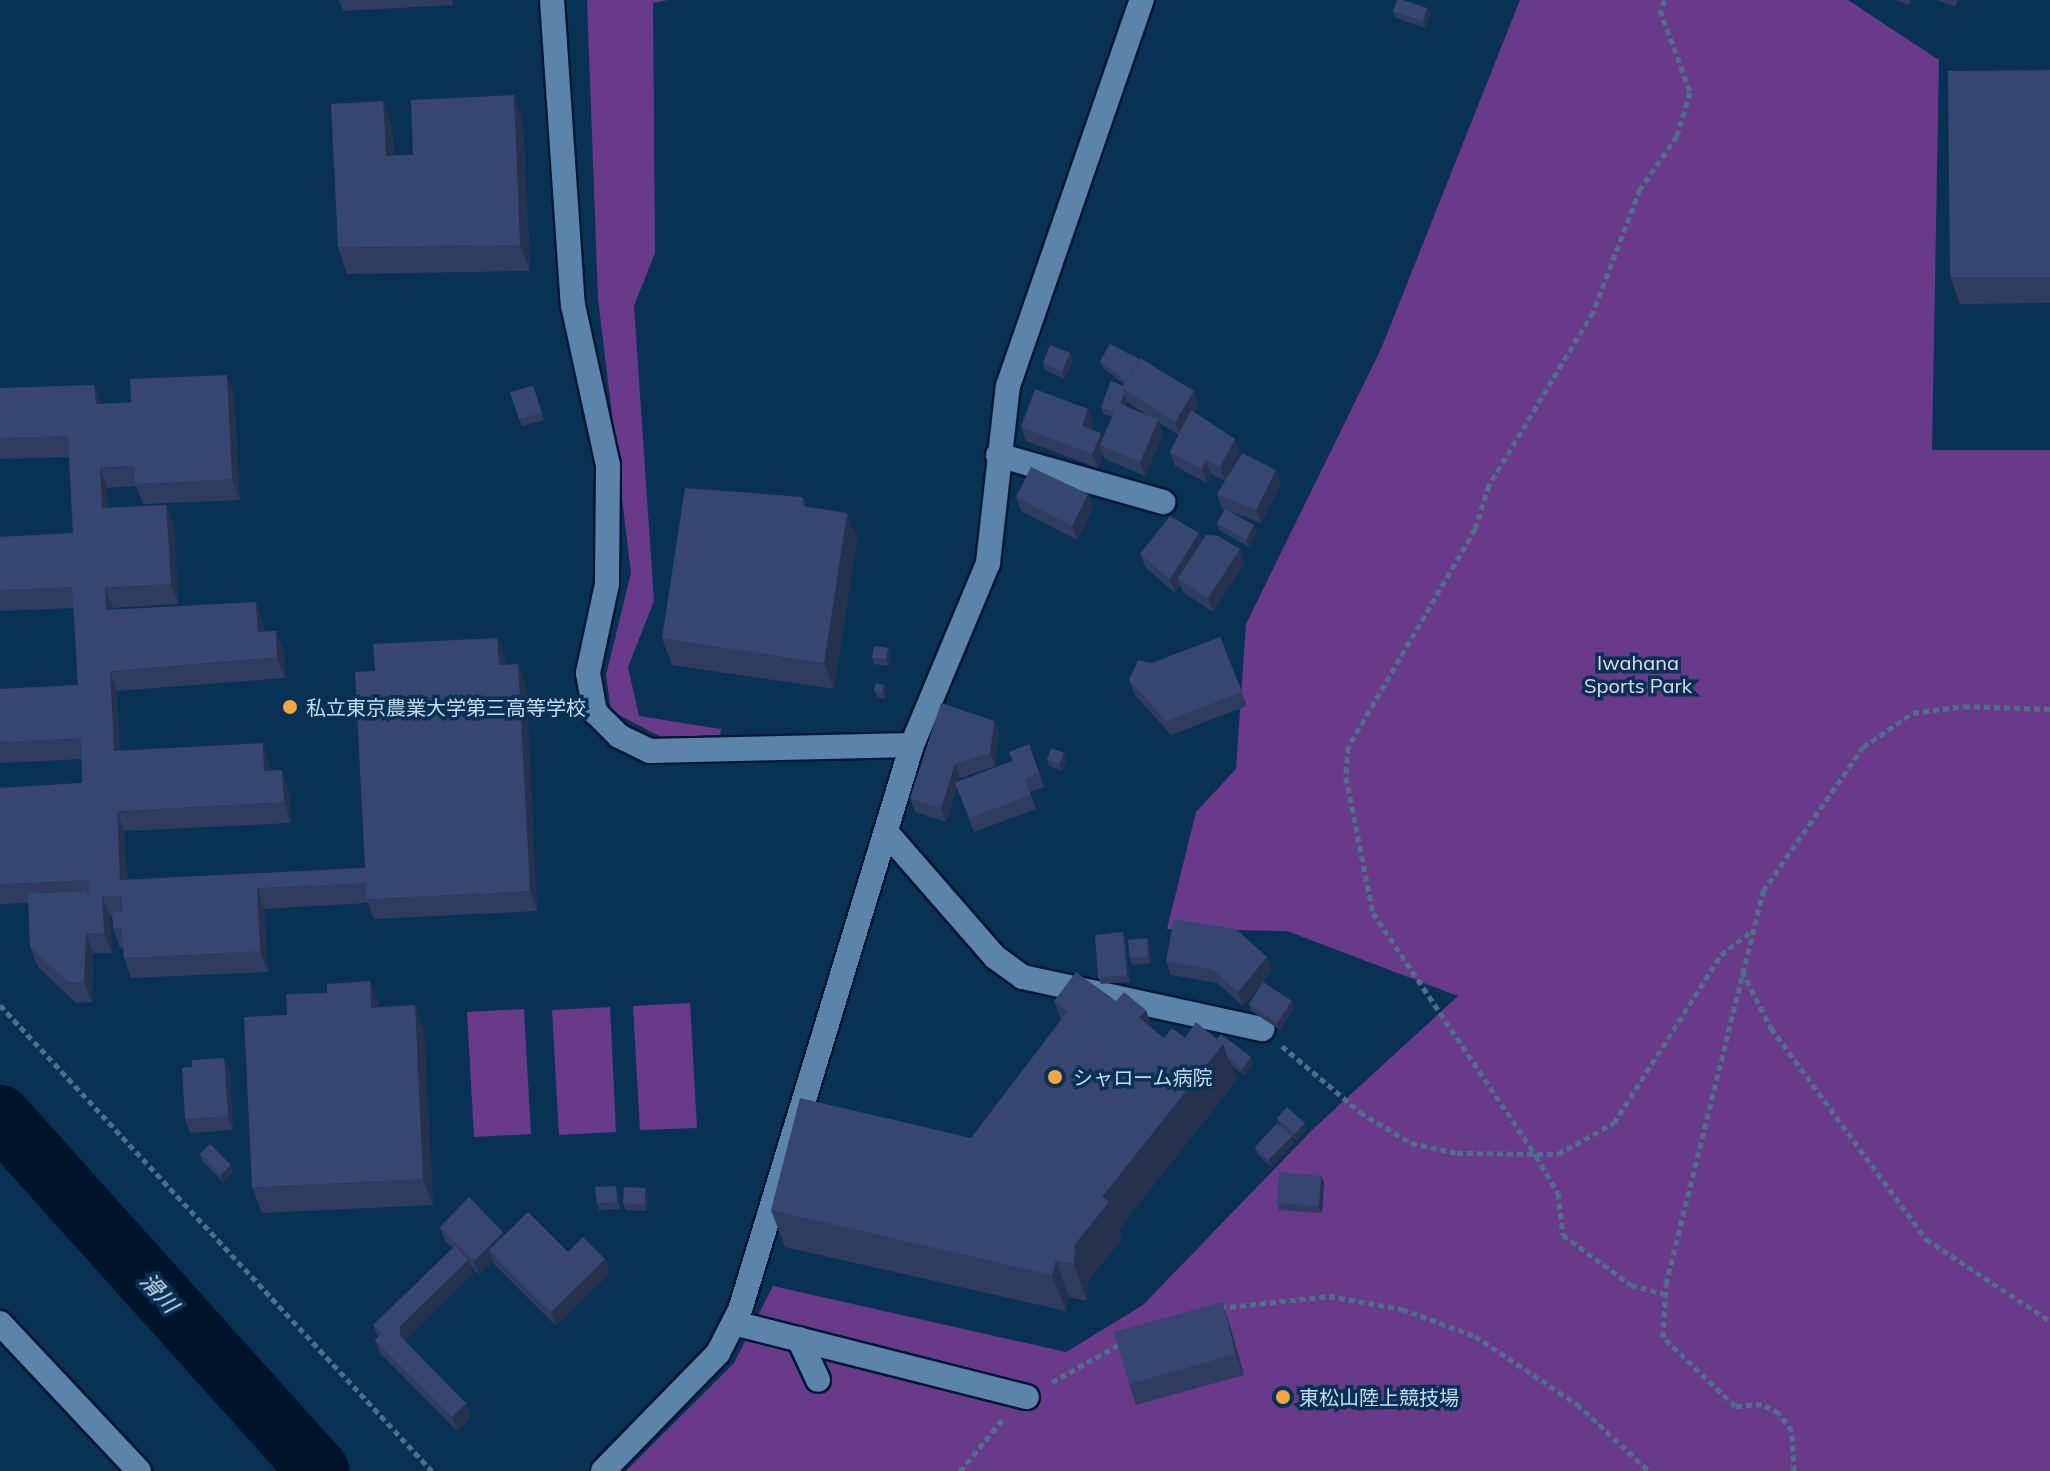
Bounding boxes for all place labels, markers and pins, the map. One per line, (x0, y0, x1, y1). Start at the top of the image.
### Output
place label: 私立東京農業大学第三高等学校 (306, 695, 586, 719)
marker: 私立東京農業大学第三高等学校 (281, 698, 299, 716)
place label: シャローム病院 (1073, 1065, 1213, 1089)
marker: シャローム病院 (1044, 1066, 1066, 1088)
place label: 東松山陸上競技場 (1299, 1385, 1459, 1409)
marker: 東松山陸上競技場 (1274, 1388, 1292, 1406)

